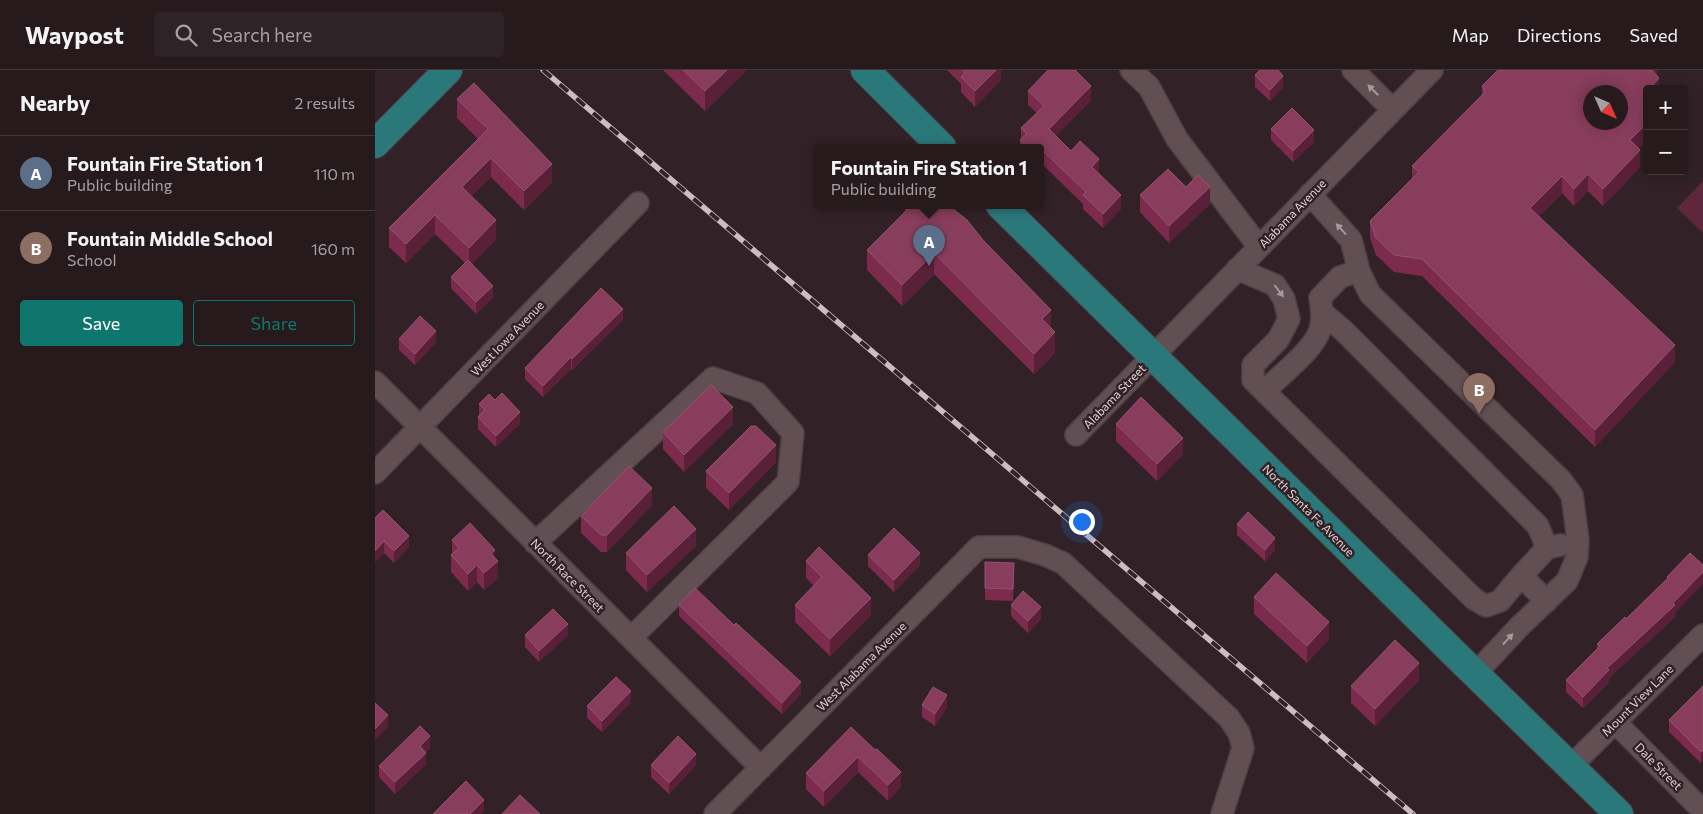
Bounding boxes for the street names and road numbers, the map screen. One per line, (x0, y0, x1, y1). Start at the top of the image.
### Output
street label: Alabama Avenue (1256, 176, 1328, 250)
street label: West Iowa Avenue (468, 298, 546, 378)
street label: Alabama Street (1080, 361, 1148, 431)
street label: North Santa Fe Avenue (1260, 461, 1358, 559)
street label: North Race Street (528, 535, 608, 615)
street label: West Alabama Avenue (813, 618, 909, 714)
street label: Mount View Lane (1598, 661, 1676, 739)
street label: Dale Street (1633, 740, 1685, 792)

